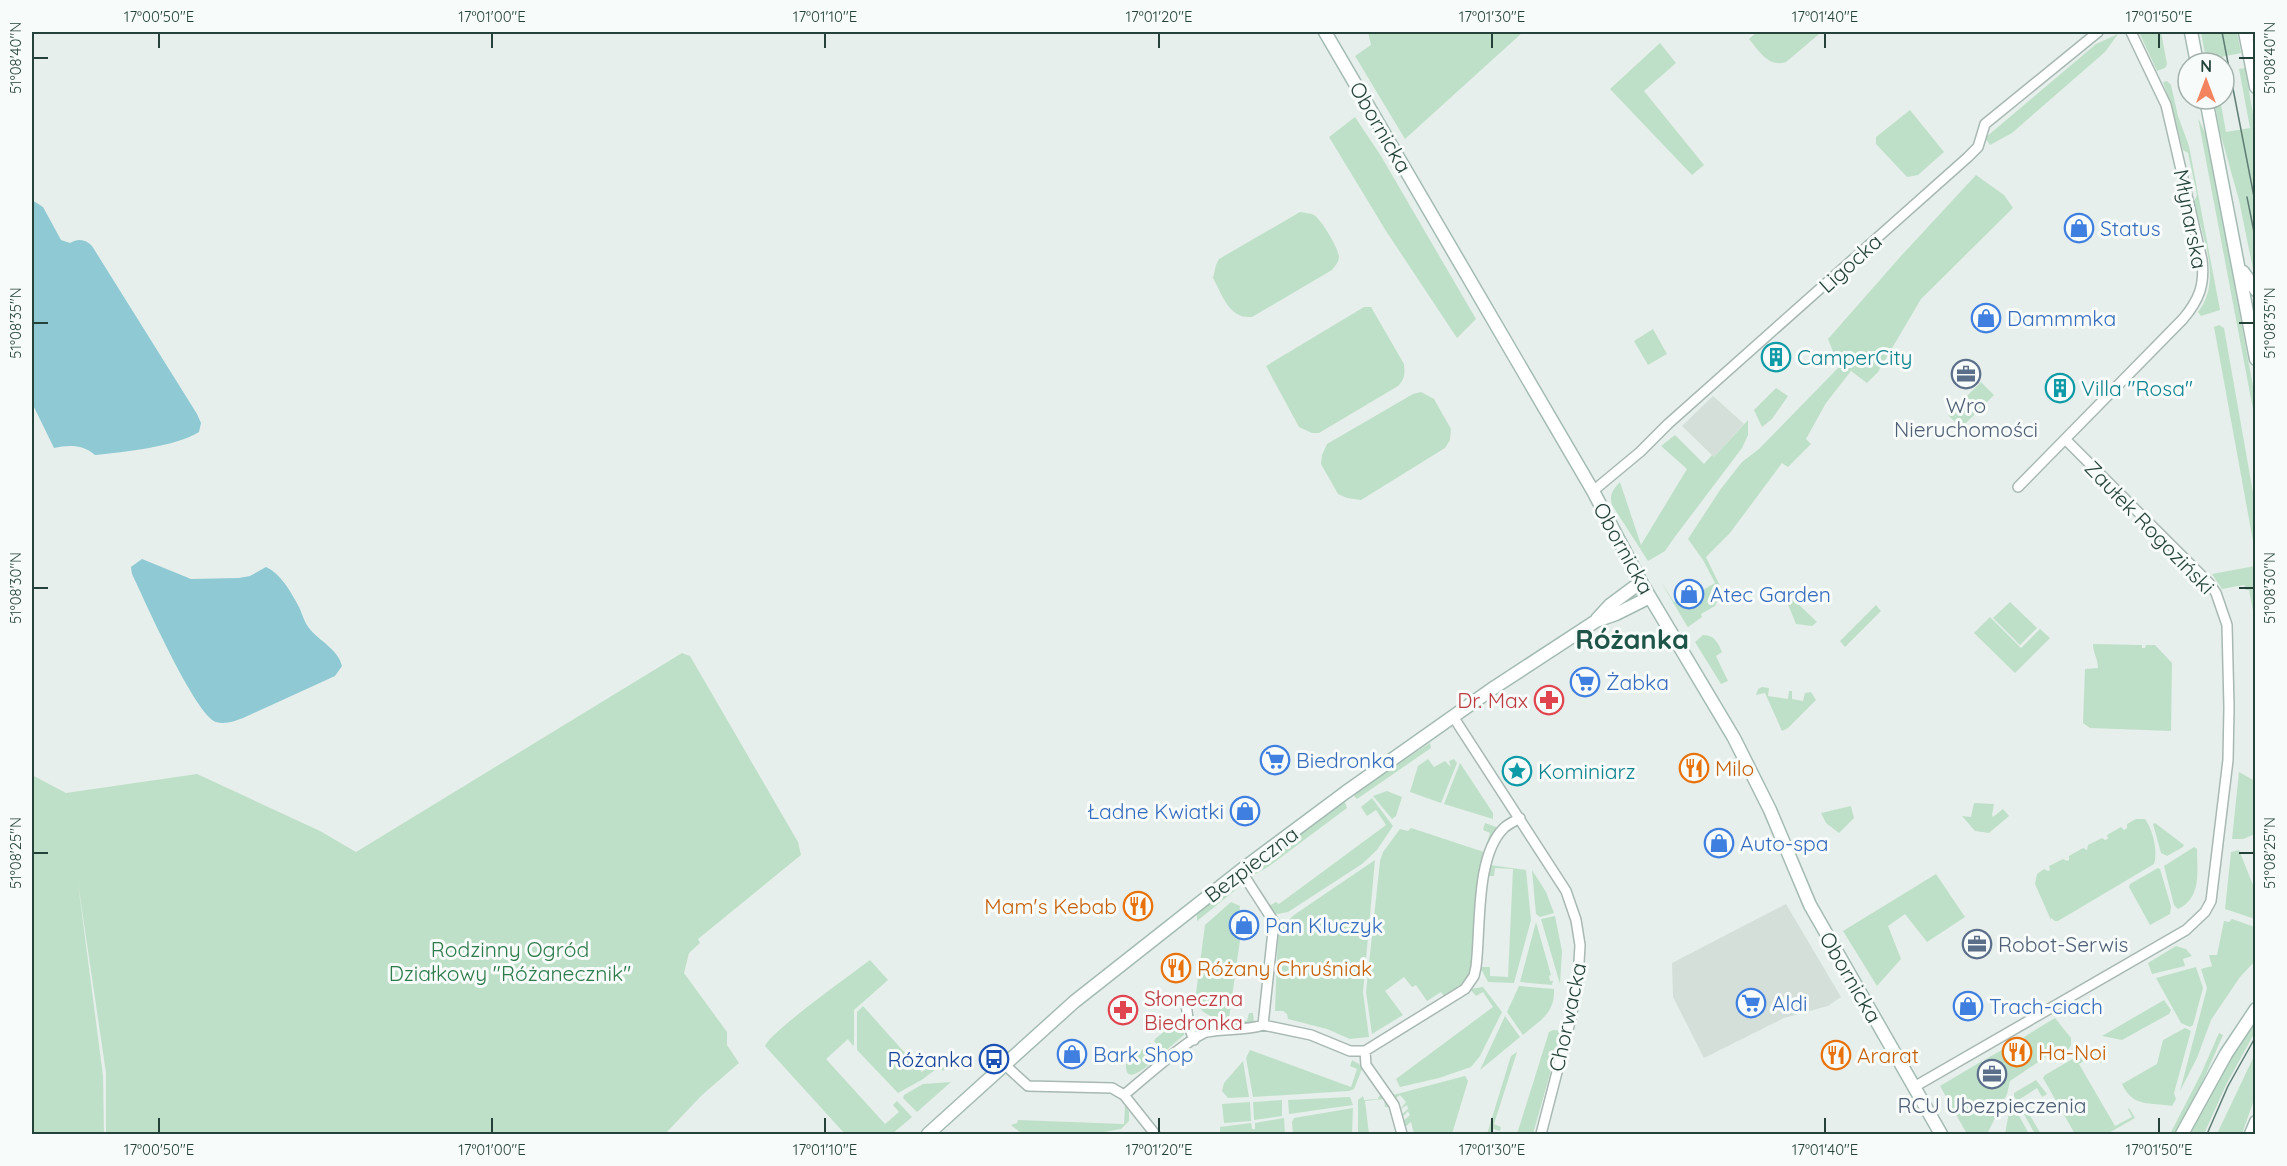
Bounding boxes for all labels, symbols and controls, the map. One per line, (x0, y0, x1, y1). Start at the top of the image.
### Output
text: 17°00'50"E (124, 7, 194, 26)
text: 17°01'00"E (458, 7, 526, 26)
text: 17°01'10"E (793, 7, 857, 26)
text: 17°01'20"E (1125, 7, 1193, 26)
text: 17°01'30"E (1459, 7, 1525, 26)
text: 17°01'40"E (1792, 7, 1858, 26)
text: 17°01'50"E (2126, 7, 2192, 26)
text: 51°08'40"N (6, 22, 25, 94)
text: 51°08'40"N (2260, 22, 2279, 94)
north arrow (2176, 51, 2236, 111)
text: N (2200, 56, 2212, 76)
street label: Obornicka (1344, 77, 1418, 177)
street label: Młynarska (2169, 167, 2213, 271)
shop icon: Status (2063, 212, 2095, 244)
place label: Status (2100, 215, 2161, 241)
street label: Ligocka (1813, 228, 1887, 298)
text: 51°08'35"N (6, 287, 25, 359)
text: 51°08'35"N (2260, 287, 2279, 359)
shop icon: Dammmka (1970, 302, 2002, 334)
place label: Dammmka (2007, 305, 2116, 331)
building icon: CamperCity (1760, 341, 1792, 373)
place label: CamperCity (1797, 344, 1913, 370)
office icon: Wro Nieruchomości (1950, 358, 1982, 390)
building icon: Villa "Rosa" (2044, 372, 2076, 404)
place label: Villa "Rosa" (2081, 375, 2193, 401)
place label: Wro Nieruchomości (1894, 392, 2038, 442)
street label: Zaułek Rogoziński (2080, 455, 2220, 599)
street label: Obornicka (1588, 498, 1660, 598)
text: 51°08'30"N (6, 552, 25, 624)
text: 51°08'30"N (2260, 552, 2279, 624)
shop icon: Atec Garden (1673, 578, 1705, 610)
place label: Atec Garden (1710, 581, 1831, 607)
district label: Różanka (1575, 622, 1689, 656)
supermarket icon: Żabka (1569, 666, 1601, 698)
place label: Żabka (1606, 669, 1669, 695)
pharmacy icon: Dr. Max (1533, 684, 1565, 716)
place label: Dr. Max (1457, 687, 1528, 713)
supermarket icon: Biedronka (1259, 744, 1291, 776)
place label: Biedronka (1296, 747, 1395, 773)
restaurant icon: Milo (1678, 752, 1710, 784)
place icon: Kominiarz (1501, 755, 1533, 787)
place label: Milo (1715, 755, 1754, 781)
place label: Kominiarz (1538, 758, 1636, 784)
shop icon: Ładne Kwiatki (1229, 795, 1261, 827)
place label: Ładne Kwiatki (1087, 798, 1224, 824)
text: 51°08'25"N (6, 817, 25, 889)
text: 51°08'25"N (2260, 817, 2279, 889)
street label: Bezpieczna (1199, 820, 1303, 908)
shop icon: Auto-spa (1703, 827, 1735, 859)
place label: Auto-spa (1740, 830, 1829, 856)
restaurant icon: Mam's Kebab (1122, 890, 1154, 922)
place label: Mam's Kebab (984, 893, 1117, 919)
shop icon: Pan Kluczyk (1228, 909, 1260, 941)
place label: Pan Kluczyk (1265, 912, 1383, 938)
street label: Obornicka (1814, 927, 1888, 1027)
office icon: Robot-Serwis (1961, 928, 1993, 960)
place label: Robot-Serwis (1998, 931, 2128, 957)
park label: Rodzinny Ogród Działkowy "Różanecznik" (389, 936, 631, 986)
restaurant icon: Różany Chruśniak (1160, 952, 1192, 984)
place label: Różany Chruśniak (1197, 955, 1372, 981)
street label: Chorwacka (1543, 960, 1591, 1074)
place label: Słoneczna Biedronka (1144, 985, 1243, 1035)
supermarket icon: Aldi (1735, 987, 1767, 1019)
place label: Aldi (1772, 990, 1807, 1016)
shop icon: Trach-ciach (1952, 990, 1984, 1022)
place label: Trach-ciach (1989, 993, 2103, 1019)
pharmacy icon: Słoneczna Biedronka (1107, 994, 1139, 1026)
restaurant icon: Ha-Noi (2001, 1036, 2033, 1068)
shop icon: Bark Shop (1056, 1038, 1088, 1070)
restaurant icon: Ararat (1820, 1039, 1852, 1071)
place label: Ha-Noi (2038, 1039, 2107, 1065)
place label: Bark Shop (1093, 1041, 1194, 1067)
place label: Ararat (1857, 1042, 1919, 1068)
bus stop icon: Różanka (978, 1043, 1010, 1075)
place label: Różanka (887, 1046, 973, 1072)
office icon: RCU Ubezpieczenia (1976, 1058, 2008, 1090)
place label: RCU Ubezpieczenia (1898, 1092, 2086, 1118)
text: 17°00'50"E (124, 1140, 194, 1159)
text: 17°01'00"E (458, 1140, 526, 1159)
text: 17°01'10"E (793, 1140, 857, 1159)
text: 17°01'20"E (1125, 1140, 1193, 1159)
text: 17°01'30"E (1459, 1140, 1525, 1159)
text: 17°01'40"E (1792, 1140, 1858, 1159)
text: 17°01'50"E (2126, 1140, 2192, 1159)

